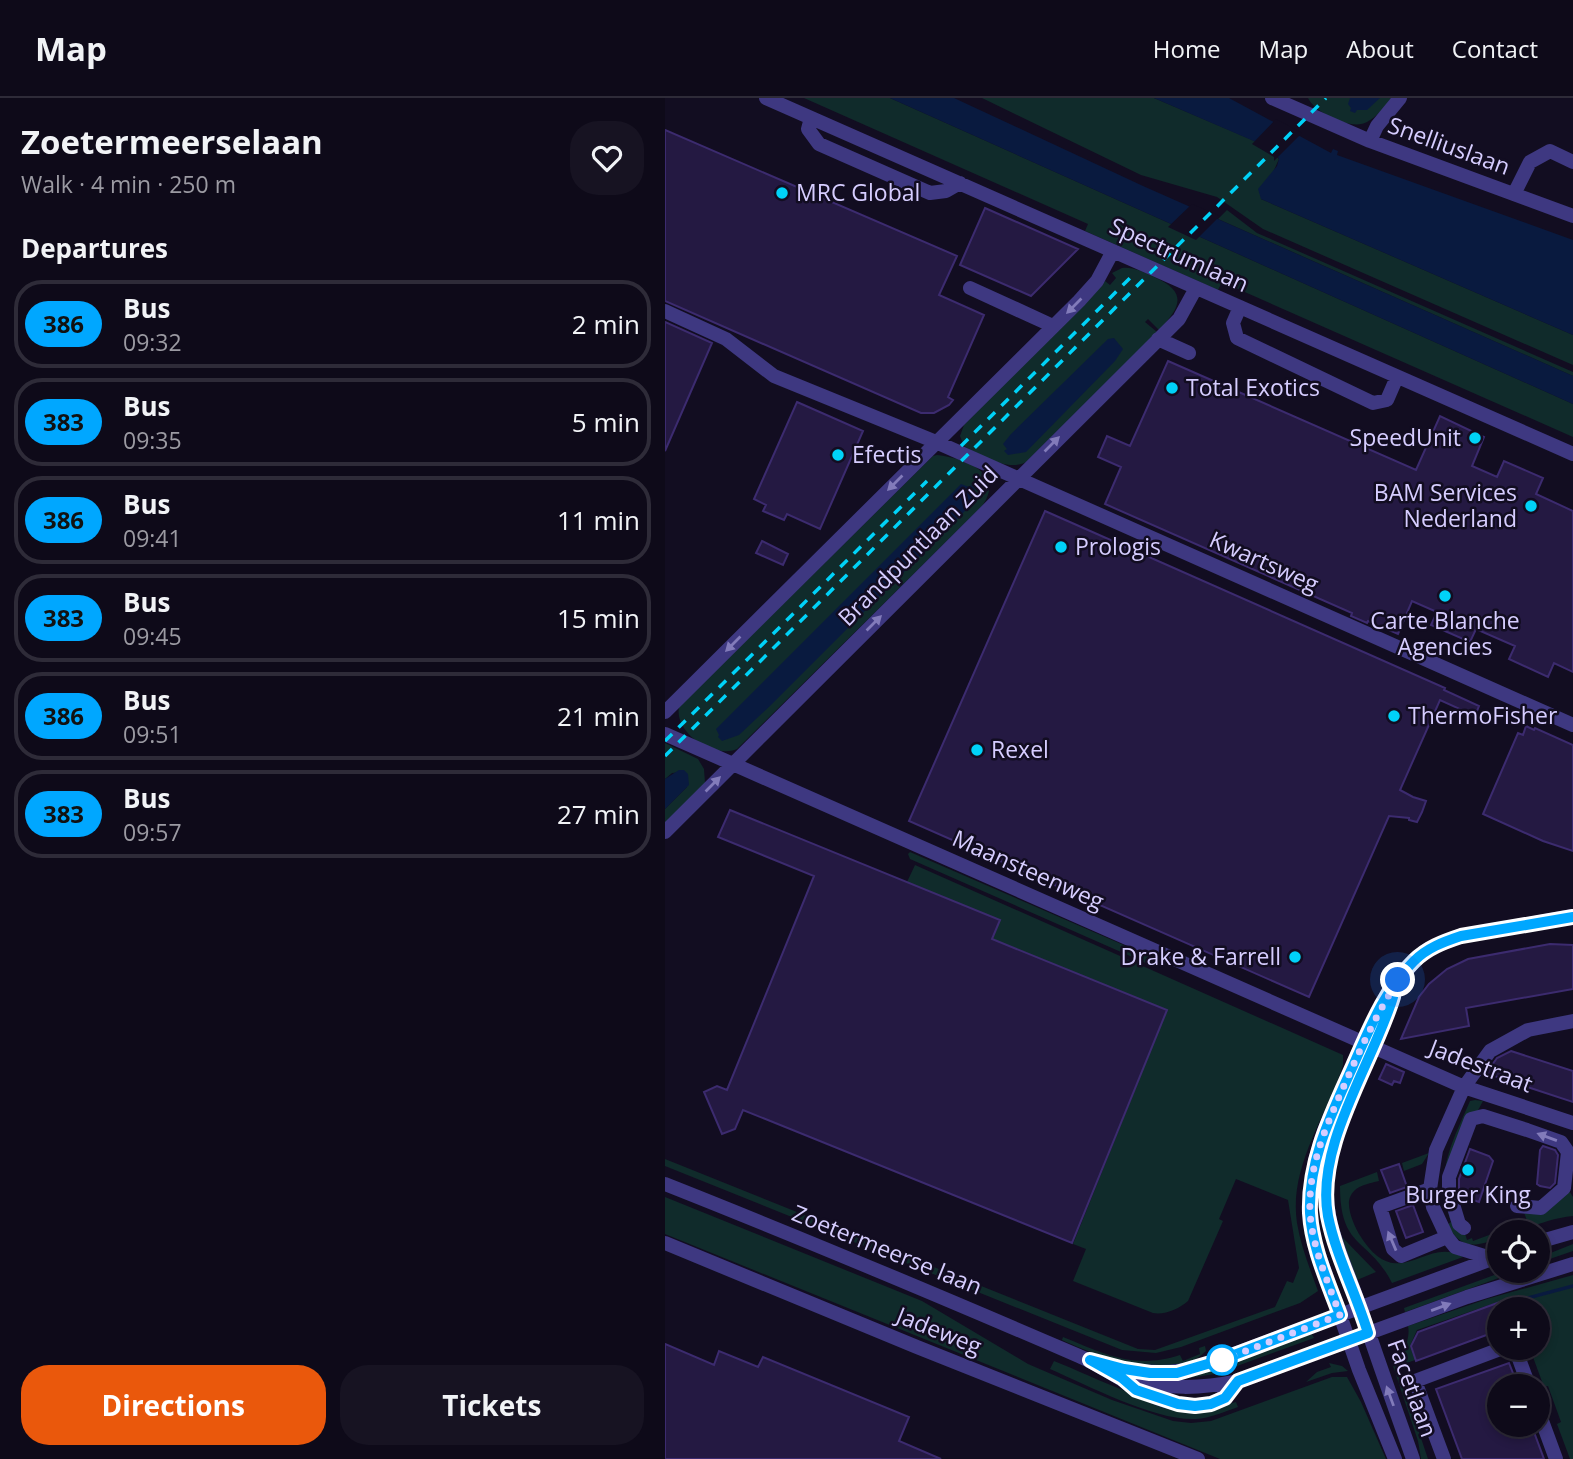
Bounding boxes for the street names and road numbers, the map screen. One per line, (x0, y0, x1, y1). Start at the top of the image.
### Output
street label: Snelliuslaan (1384, 108, 1515, 182)
street label: Spectrumlaan (1105, 209, 1254, 299)
street label: Brandpuntlaan Zuid (830, 458, 1004, 632)
street label: Kwartsweg (1205, 523, 1325, 600)
street label: Maansteenweg (948, 821, 1110, 917)
street label: Jadestraat (1423, 1030, 1538, 1099)
street label: Zoetermeerse laan (788, 1196, 987, 1302)
street label: Jadeweg (890, 1298, 987, 1362)
street label: Facetlaan (1380, 1334, 1445, 1441)

